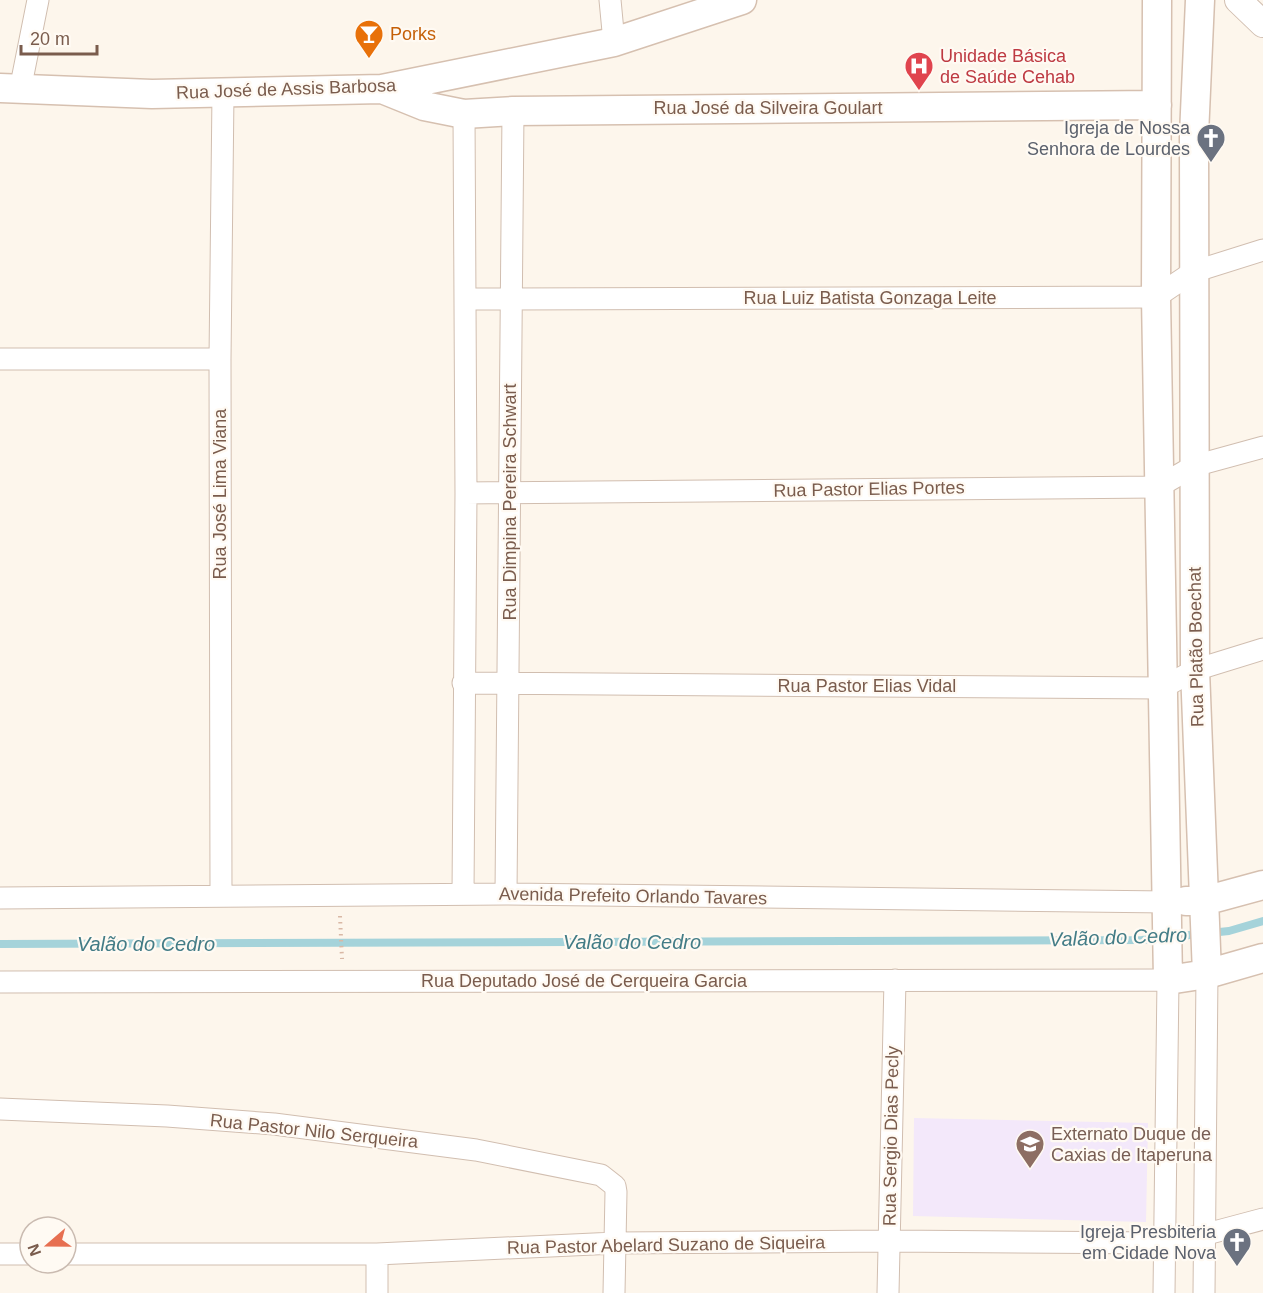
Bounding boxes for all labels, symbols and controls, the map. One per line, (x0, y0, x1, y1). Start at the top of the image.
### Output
scale bar (21, 18, 98, 56)
bar icon: Porks (353, 18, 385, 60)
place label: Porks (390, 24, 436, 44)
text: 20 m (30, 29, 70, 49)
place label: Unidade Básica de Saúde Cehab (940, 46, 1075, 87)
hospital icon: Unidade Básica de Saúde Cehab (903, 50, 935, 92)
street label: Rua José de Assis Barbosa (176, 75, 397, 103)
street label: Rua José da Silveira Goulart (653, 98, 883, 118)
place label: Igreja de Nossa Senhora de Lourdes (1027, 118, 1191, 159)
church icon: Igreja de Nossa Senhora de Lourdes (1195, 122, 1227, 164)
street label: Rua Luiz Batista Gonzaga Leite (743, 288, 997, 308)
street label: Rua Dimpina Pereira Schwart (500, 383, 520, 621)
street label: Rua José Lima Viana (210, 408, 230, 579)
street label: Rua Pastor Elias Portes (773, 477, 965, 501)
street label: Rua Platão Boechat (1185, 567, 1207, 727)
street label: Rua Pastor Elias Vidal (778, 676, 956, 696)
street label: Avenida Prefeito Orlando Tavares (499, 884, 767, 908)
water label: Valão do Cedro (1049, 924, 1187, 950)
water label: Valão do Cedro (563, 931, 701, 953)
water label: Valão do Cedro (77, 933, 215, 955)
street label: Rua Deputado José de Cerqueira Garcia (421, 971, 748, 991)
street label: Rua Sergio Dias Pecly (879, 1046, 903, 1226)
street label: Rua Pastor Nilo Serqueira (209, 1110, 420, 1152)
place label: Externato Duque de Caxias de Itaperuna (1051, 1124, 1213, 1165)
school or university icon: Externato Duque de Caxias de Itaperuna (1014, 1128, 1046, 1170)
north arrow (18, 1215, 78, 1275)
place label: Igreja Presbiteria em Cidade Nova (1080, 1222, 1217, 1263)
church icon: Igreja Presbiteria em Cidade Nova (1221, 1226, 1253, 1268)
street label: Rua Pastor Abelard Suzano de Siqueira (507, 1232, 826, 1258)
text: N (24, 1242, 44, 1258)

